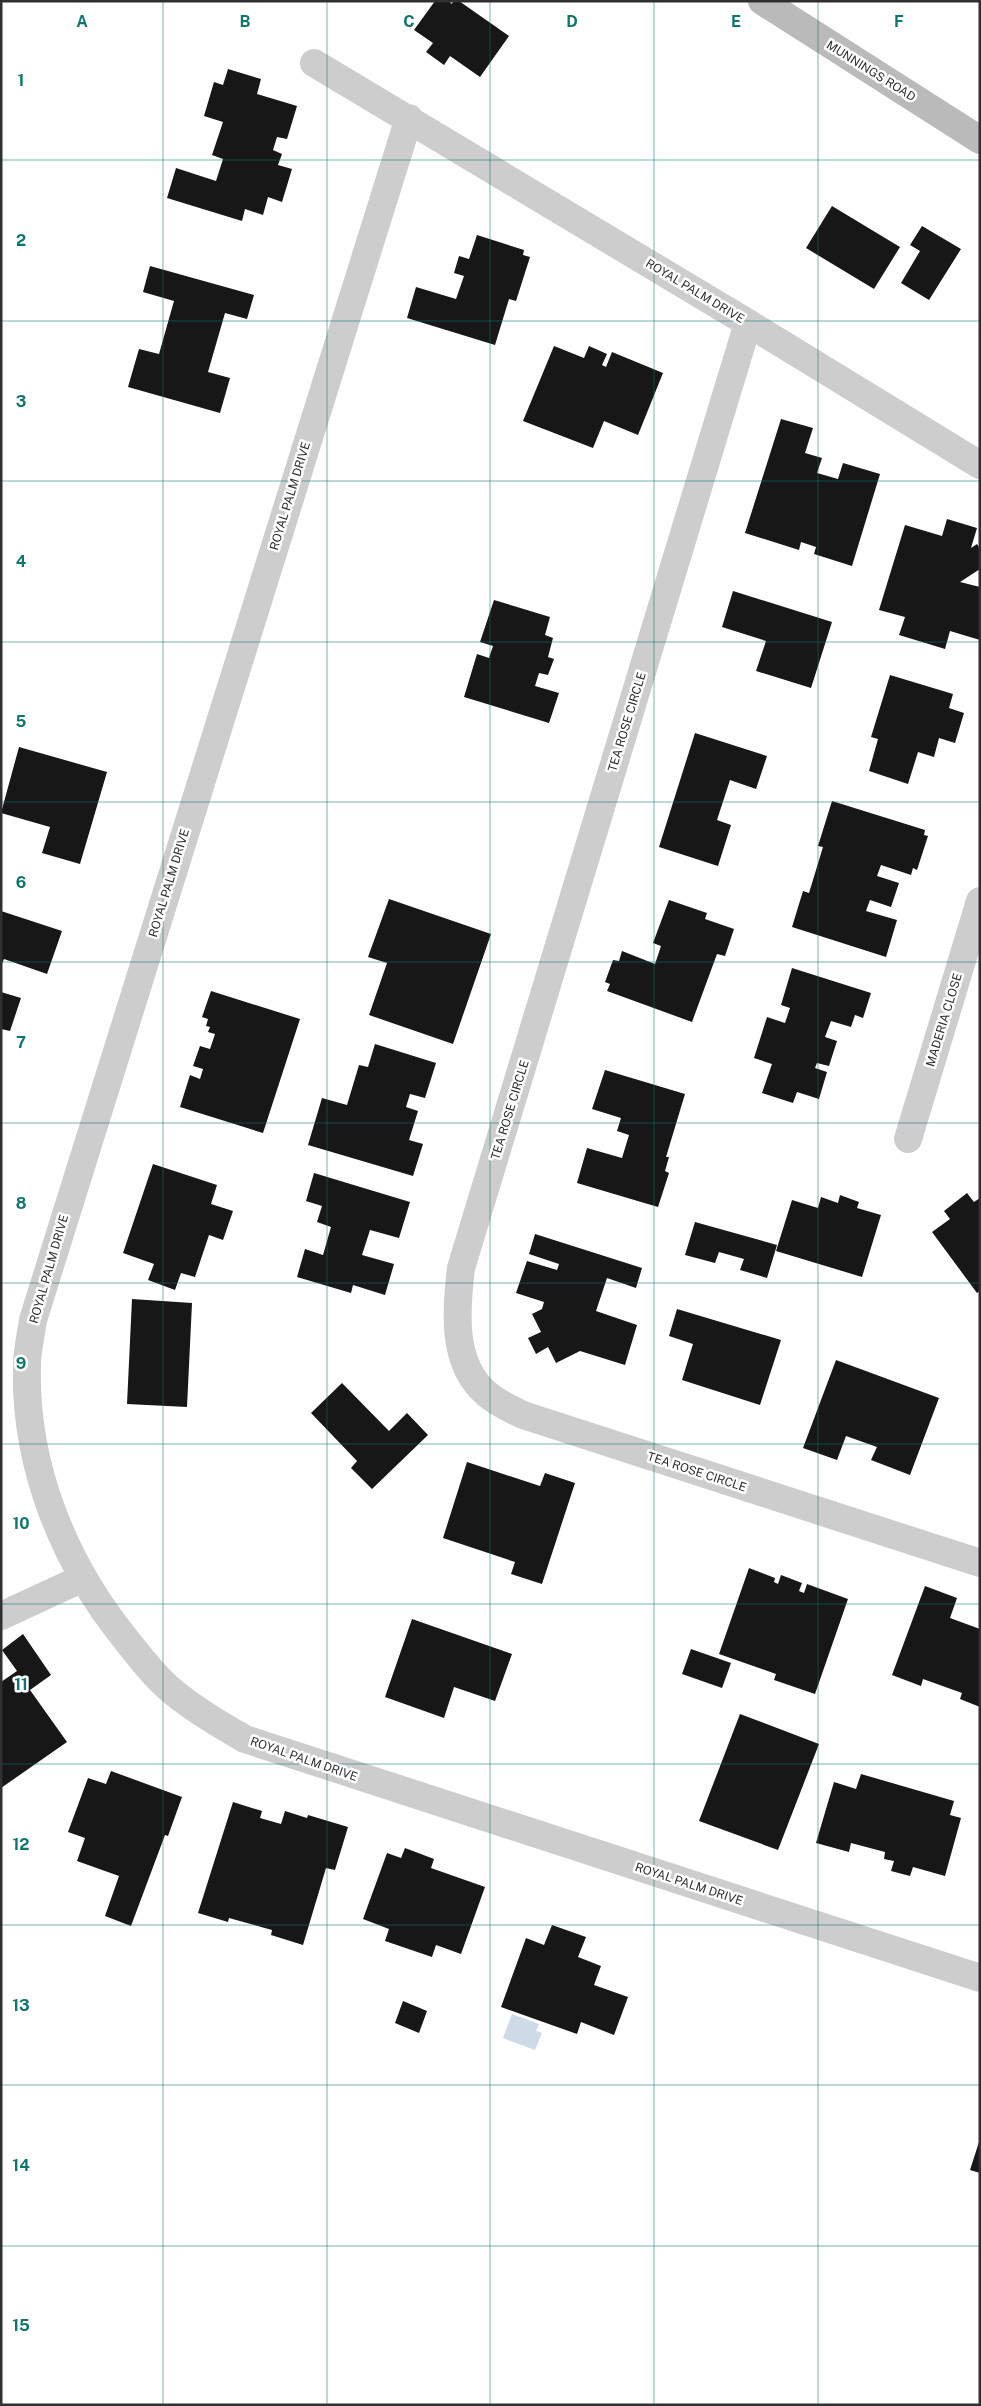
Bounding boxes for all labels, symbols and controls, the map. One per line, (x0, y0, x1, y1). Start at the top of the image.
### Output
text: A (76, 12, 88, 31)
text: B (240, 12, 251, 31)
text: C (403, 12, 415, 31)
text: D (566, 12, 578, 31)
text: E (731, 12, 741, 31)
text: F (894, 12, 904, 31)
street label: MUNNINGS ROAD (824, 38, 918, 104)
text: 1 (18, 71, 24, 90)
text: 2 (16, 231, 26, 250)
street label: ROYAL PALM DRIVE (643, 256, 747, 326)
text: 3 (16, 392, 26, 411)
street label: ROYAL PALM DRIVE (267, 440, 313, 552)
text: 4 (16, 552, 27, 571)
street label: TEA ROSE CIRCLE (605, 671, 649, 773)
text: 5 (16, 712, 27, 731)
street label: ROYAL PALM DRIVE (146, 827, 192, 939)
text: 6 (16, 873, 26, 892)
street label: MADERIA CLOSE (923, 972, 965, 1068)
text: 7 (16, 1033, 26, 1052)
street label: TEA ROSE CIRCLE (488, 1059, 532, 1161)
text: 8 (16, 1194, 27, 1213)
street label: ROYAL PALM DRIVE (27, 1213, 71, 1325)
text: 9 (16, 1354, 26, 1373)
street label: TEA ROSE CIRCLE (646, 1449, 748, 1495)
text: 10 (12, 1514, 30, 1533)
text: 11 (14, 1675, 28, 1694)
street label: ROYAL PALM DRIVE (249, 1734, 359, 1784)
text: 12 (12, 1835, 30, 1854)
street label: ROYAL PALM DRIVE (633, 1860, 745, 1908)
text: 13 (12, 1996, 30, 2015)
text: 14 (12, 2156, 30, 2175)
text: 15 (12, 2316, 30, 2335)

